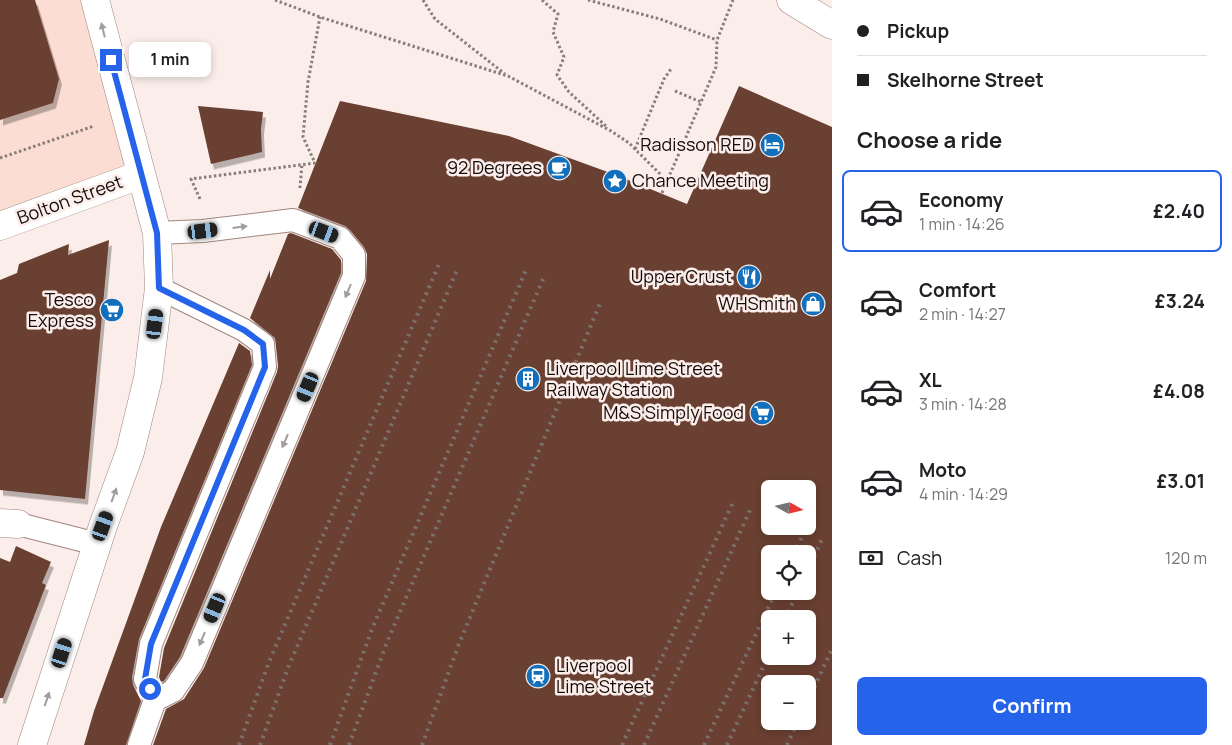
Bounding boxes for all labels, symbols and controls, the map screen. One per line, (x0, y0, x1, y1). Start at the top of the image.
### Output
text: Pickup (887, 18, 949, 44)
one-way arrow (99, 22, 107, 37)
callout: 1 min (128, 42, 211, 78)
text: 1 min (150, 48, 190, 70)
route end (100, 49, 122, 71)
text: Skelhorne Street (887, 67, 1044, 93)
text: Choose a ride (857, 125, 1002, 155)
place label: Radisson RED (640, 132, 754, 156)
hotel icon: Radisson RED (759, 132, 785, 158)
place label: 92 Degrees (447, 155, 542, 179)
cafe icon: 92 Degrees (546, 155, 572, 181)
place icon: Chance Meeting (602, 168, 628, 194)
place label: Chance Meeting (632, 168, 769, 192)
street label: Bolton Street (14, 169, 126, 229)
text: Economy (919, 187, 1003, 213)
icon: car (859, 189, 904, 234)
text: £2.40 (1153, 198, 1205, 224)
text: 1 min · 14:26 (919, 213, 1005, 235)
car (307, 220, 340, 244)
car (187, 222, 218, 240)
one-way arrow (233, 223, 249, 231)
place label: Upper Crust (631, 264, 732, 288)
restaurant icon: Upper Crust (736, 264, 762, 290)
text: Comfort (919, 277, 996, 303)
icon: car (859, 279, 904, 324)
one-way arrow (343, 284, 351, 298)
place label: Tesco Express (28, 287, 94, 332)
text: £3.24 (1155, 288, 1205, 314)
place label: WHSmith (718, 291, 796, 315)
shop icon: WHSmith (800, 291, 826, 317)
supermarket icon: Tesco Express (99, 297, 125, 323)
text: 2 min · 14:27 (919, 303, 1006, 325)
car (145, 308, 164, 340)
place label: Liverpool Lime Street Railway Station (546, 356, 721, 401)
building icon: Liverpool Lime Street Railway Station (515, 366, 541, 392)
text: XL (919, 367, 942, 393)
icon: car (859, 369, 904, 414)
car (295, 370, 320, 404)
text: £4.08 (1153, 378, 1205, 404)
text: 3 min · 14:28 (919, 393, 1007, 415)
place label: M&S Simply Food (603, 400, 744, 424)
supermarket icon: M&S Simply Food (749, 400, 775, 426)
one-way arrow (281, 434, 289, 449)
text: Moto (919, 457, 966, 483)
icon: car (859, 459, 904, 504)
text: £3.01 (1157, 468, 1205, 494)
north arrow (761, 480, 816, 535)
map controls (761, 480, 816, 730)
text: 4 min · 14:29 (919, 483, 1008, 505)
one-way arrow (111, 487, 118, 502)
car (90, 509, 115, 543)
icon: cash (857, 544, 885, 572)
button: locate (761, 545, 816, 600)
text: Cash (897, 545, 942, 571)
text: 120 m (1165, 547, 1207, 569)
car (202, 591, 227, 625)
button: + (761, 610, 816, 665)
one-way arrow (197, 632, 205, 646)
car (50, 636, 73, 670)
place label: Liverpool Lime Street (556, 653, 652, 698)
station icon: Liverpool Lime Street (525, 663, 551, 689)
button: − (761, 675, 816, 730)
button: Confirm (857, 677, 1207, 735)
route start (139, 678, 161, 700)
one-way arrow (44, 691, 51, 706)

